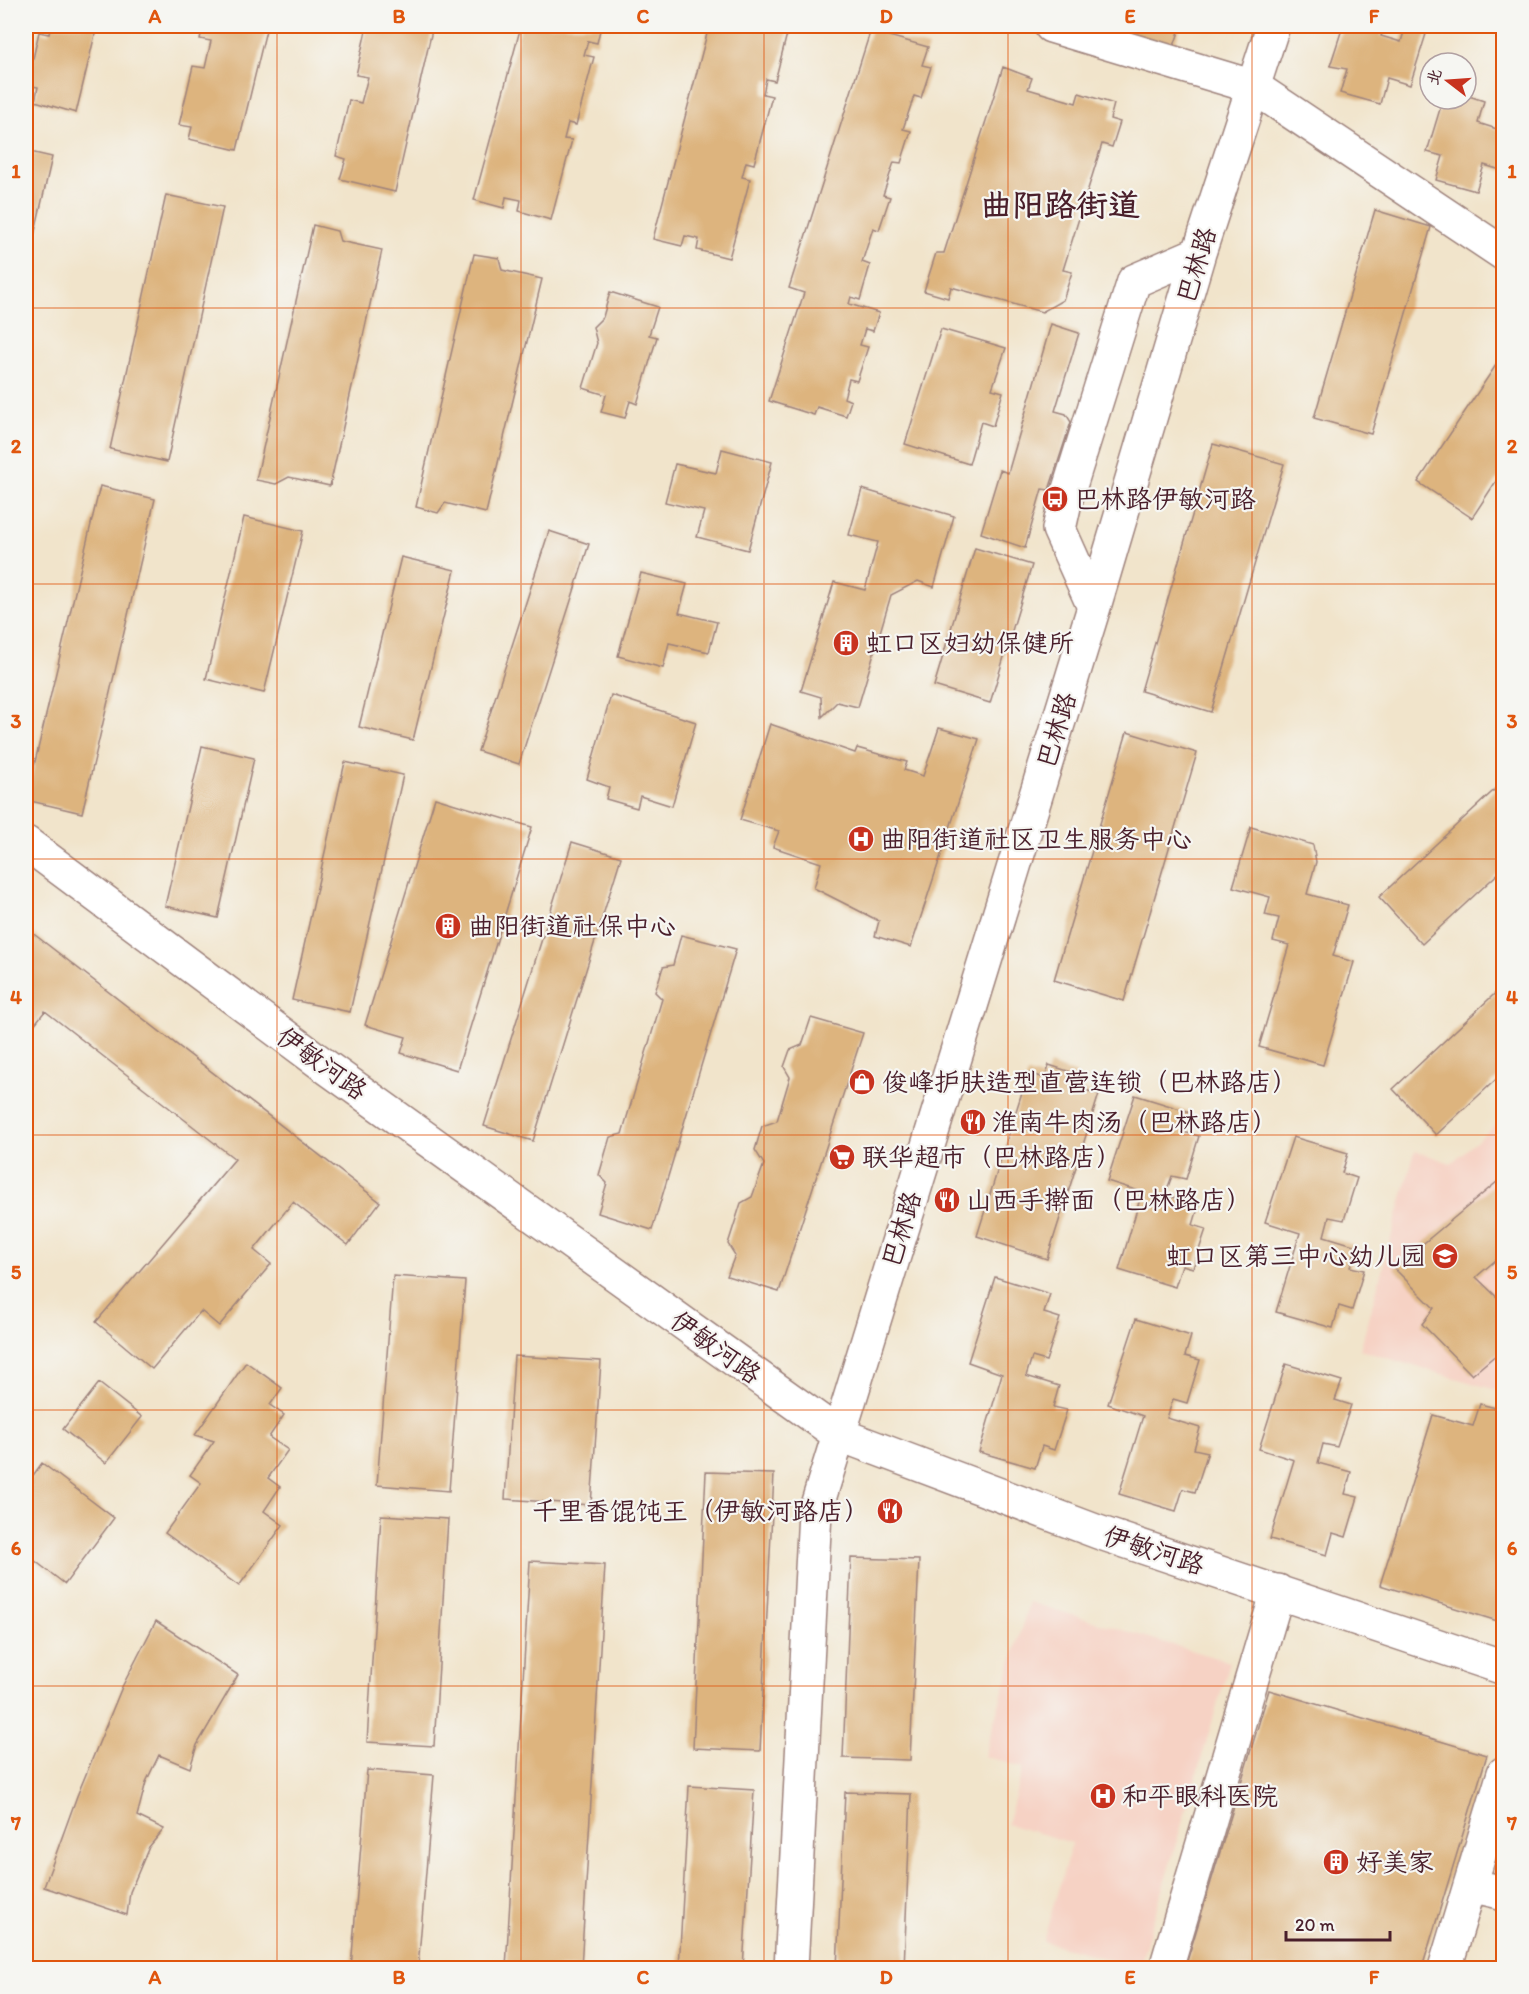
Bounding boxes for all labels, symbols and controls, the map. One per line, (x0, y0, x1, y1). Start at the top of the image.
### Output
text: A (148, 4, 162, 28)
text: B (393, 4, 406, 28)
text: C (637, 4, 650, 28)
text: D (879, 4, 893, 28)
text: E (1124, 4, 1136, 28)
text: F (1369, 4, 1380, 28)
north arrow (1418, 51, 1478, 111)
text: 北 (1423, 66, 1446, 87)
text: 1 (11, 159, 21, 183)
text: 1 (1507, 159, 1517, 183)
district label: 曲阳路街道 (980, 186, 1140, 224)
street label: 巴林路 (1169, 223, 1223, 307)
text: 2 (11, 434, 22, 458)
text: 2 (1507, 434, 1518, 458)
place label: 巴林路伊敏河路 (1074, 483, 1256, 515)
bus stop icon: 巴林路伊敏河路 (1040, 484, 1070, 514)
place label: 虹口区妇幼保健所 (866, 627, 1074, 659)
building icon: 虹口区妇幼保健所 (831, 628, 861, 658)
street label: 巴林路 (1029, 688, 1083, 772)
text: 3 (11, 709, 22, 733)
text: 3 (1507, 709, 1518, 733)
place label: 曲阳街道社区卫生服务中心 (880, 823, 1192, 855)
hospital icon: 曲阳街道社区卫生服务中心 (846, 824, 876, 854)
place label: 曲阳街道社保中心 (468, 910, 676, 942)
building icon: 曲阳街道社保中心 (433, 911, 463, 941)
text: 4 (10, 985, 22, 1009)
text: 4 (1506, 985, 1518, 1009)
street label: 伊敏河路 (271, 1019, 373, 1107)
place label: 俊峰护肤造型直营连锁（巴林路店） (882, 1066, 1298, 1098)
shop icon: 俊峰护肤造型直营连锁（巴林路店） (847, 1067, 877, 1097)
place label: 淮南牛肉汤（巴林路店） (992, 1106, 1278, 1138)
restaurant icon: 淮南牛肉汤（巴林路店） (958, 1107, 988, 1137)
place label: 联华超市（巴林路店） (862, 1141, 1122, 1173)
supermarket icon: 联华超市（巴林路店） (827, 1142, 857, 1172)
place label: 山西手擀面（巴林路店） (966, 1184, 1252, 1216)
restaurant icon: 山西手擀面（巴林路店） (932, 1185, 962, 1215)
street label: 巴林路 (874, 1187, 928, 1271)
place label: 虹口区第三中心幼儿园 (1166, 1240, 1426, 1272)
school or university icon: 虹口区第三中心幼儿园 (1430, 1241, 1460, 1271)
text: 5 (11, 1260, 22, 1284)
text: 5 (1507, 1260, 1518, 1284)
street label: 伊敏河路 (665, 1303, 767, 1391)
place label: 千里香馄饨王（伊敏河路店） (532, 1495, 870, 1527)
restaurant icon: 千里香馄饨王（伊敏河路店） (875, 1496, 905, 1526)
street label: 伊敏河路 (1100, 1519, 1208, 1581)
text: 6 (11, 1536, 22, 1560)
text: 6 (1507, 1536, 1518, 1560)
place label: 和平眼科医院 (1122, 1780, 1278, 1812)
hospital icon: 和平眼科医院 (1088, 1781, 1118, 1811)
text: 7 (10, 1811, 21, 1835)
text: 7 (1506, 1811, 1517, 1835)
place label: 好美家 (1356, 1846, 1434, 1878)
building icon: 好美家 (1321, 1847, 1351, 1877)
scale bar (1286, 1904, 1390, 1942)
text: 20 m (1295, 1914, 1335, 1936)
text: A (148, 1965, 162, 1989)
text: B (393, 1965, 406, 1989)
text: C (637, 1965, 650, 1989)
text: D (879, 1965, 893, 1989)
text: E (1124, 1965, 1136, 1989)
text: F (1369, 1965, 1380, 1989)

